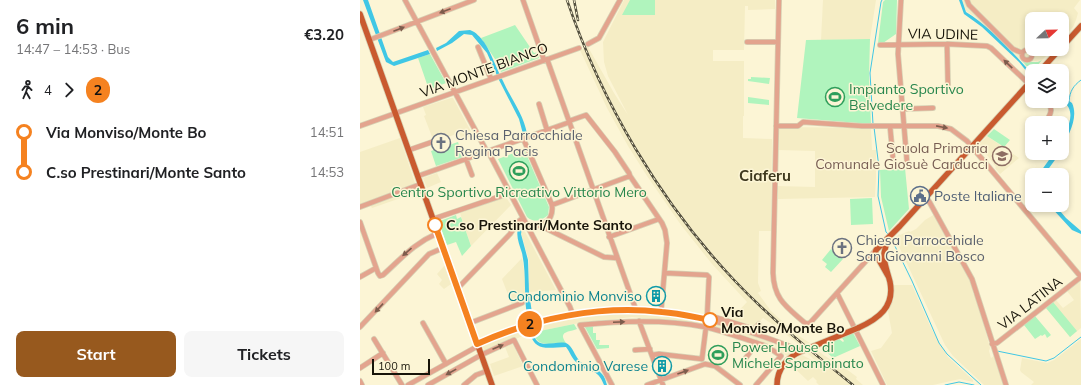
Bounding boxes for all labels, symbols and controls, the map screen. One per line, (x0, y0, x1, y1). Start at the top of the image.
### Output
one-way arrow (439, 9, 451, 15)
text: 6 min (16, 12, 74, 40)
north arrow (1025, 12, 1069, 56)
map controls (1025, 12, 1069, 212)
street label: VIA UDINE (908, 24, 978, 44)
text: €3.20 (304, 25, 344, 44)
one-way arrow (393, 26, 405, 32)
street label: VIA MONTE BIANCO (418, 38, 550, 102)
text: 14:47 – 14:53 · Bus (16, 41, 130, 57)
one-way arrow (1003, 59, 1013, 69)
button: layers (1025, 64, 1069, 108)
icon: walk (16, 79, 38, 101)
icon: forward (58, 79, 80, 101)
place label: Impianto Sportivo Belvedere (849, 80, 964, 114)
text: 2 (94, 81, 102, 99)
text: 4 (44, 82, 52, 98)
sports icon: Impianto Sportivo Belvedere (824, 86, 846, 108)
button: + (1025, 116, 1069, 160)
text: Via Monviso/Monte Bo (46, 123, 206, 142)
text: 14:51 (310, 124, 344, 140)
one-way arrow (936, 124, 948, 130)
place label: Chiesa Parrocchiale Regina Pacis (455, 126, 583, 160)
church icon: Chiesa Parrocchiale Regina Pacis (430, 132, 452, 154)
place label: Scuola Primaria Comunale Giosuè Carducci (815, 139, 988, 173)
school or university icon: Scuola Primaria Comunale Giosuè Carducci (991, 145, 1013, 167)
sports icon: Centro Sportivo Ricreativo Vittorio Mero (508, 160, 530, 182)
text: C.so Prestinari/Monte Santo (46, 163, 246, 182)
text: 14:53 (310, 164, 344, 180)
district label: Ciaferu (739, 166, 791, 185)
button: − (1025, 168, 1069, 212)
place label: Centro Sportivo Ricreativo Vittorio Mero (391, 183, 647, 201)
public building icon: Poste Italiane (909, 185, 931, 207)
place label: Poste Italiane (934, 187, 1022, 205)
place label: C.so Prestinari/Monte Santo (446, 216, 633, 234)
marker: C.so Prestinari/Monte Santo (427, 217, 443, 233)
place label: Chiesa Parrocchiale San Giovanni Bosco (856, 231, 985, 265)
church icon: Chiesa Parrocchiale San Giovanni Bosco (831, 237, 853, 259)
one-way arrow (402, 247, 412, 256)
street label: VIA LATINA (994, 272, 1066, 334)
building icon: Condominio Monviso (645, 285, 667, 307)
place label: Condominio Monviso (508, 287, 642, 305)
one-way arrow (374, 303, 383, 313)
place label: Via Monviso/Monte Bo (720, 303, 844, 337)
line badge: 2 (517, 311, 543, 337)
marker: Via Monviso/Monte Bo (702, 312, 718, 328)
text: 2 (526, 315, 534, 333)
one-way arrow (613, 318, 625, 325)
button: Start (16, 331, 176, 377)
button: Tickets (184, 331, 344, 377)
place label: Power House di Michele Spampinato (732, 338, 864, 372)
one-way arrow (492, 344, 504, 350)
sports icon: Power House di Michele Spampinato (707, 344, 729, 366)
building icon: Condominio Varese (651, 355, 673, 377)
scale bar (372, 357, 430, 376)
place label: Condominio Varese (523, 357, 648, 375)
text: 100 m (378, 359, 410, 373)
one-way arrow (445, 369, 457, 376)
one-way arrow (678, 369, 690, 375)

